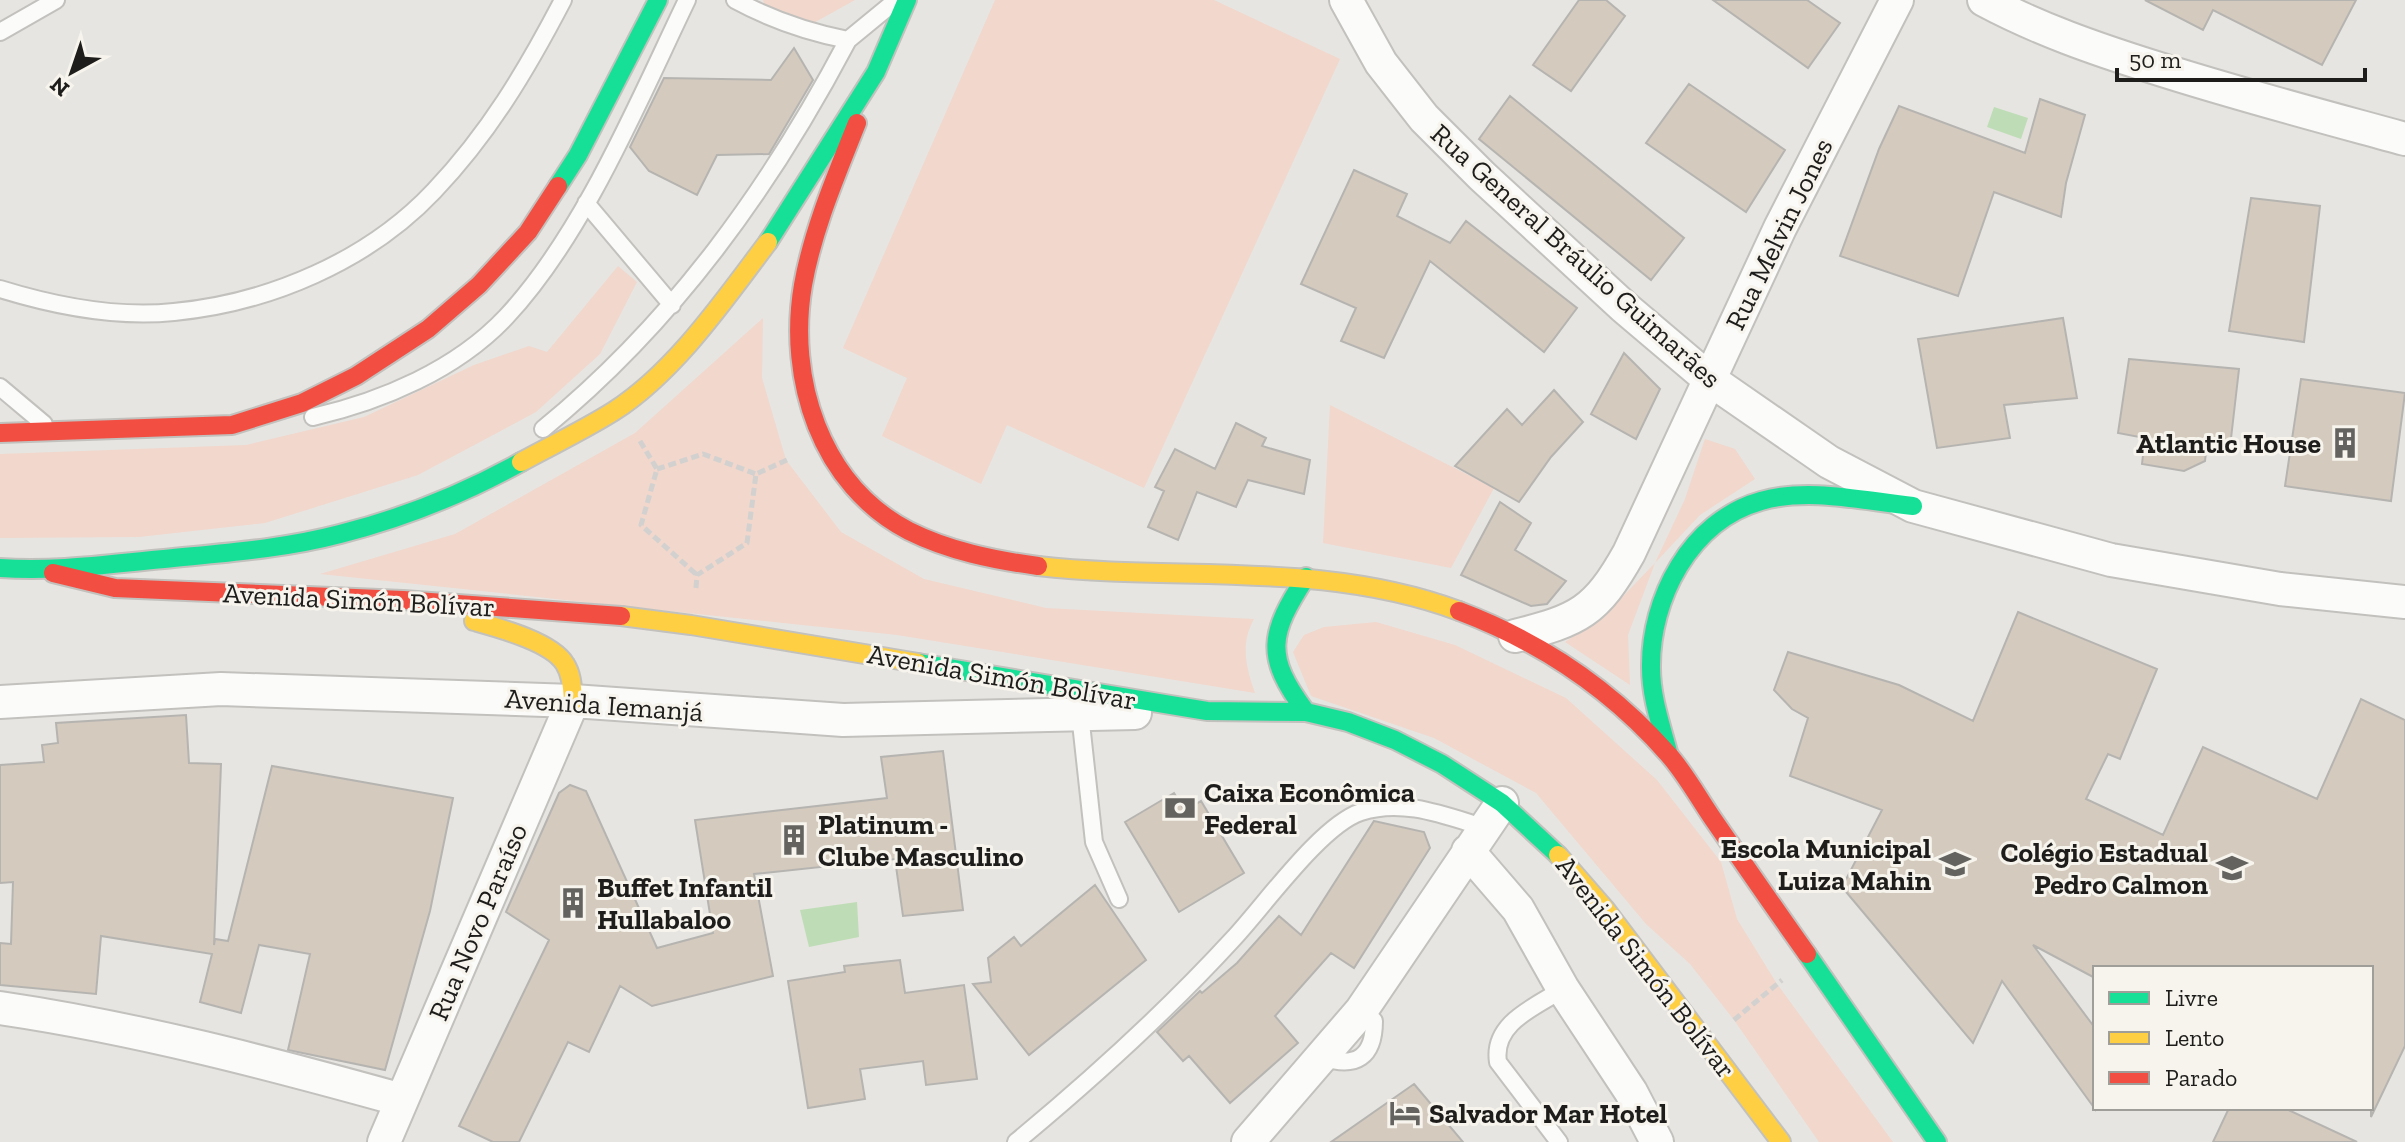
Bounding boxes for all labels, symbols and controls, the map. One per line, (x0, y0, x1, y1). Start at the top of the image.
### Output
north arrow (32, 32, 112, 112)
scale bar (2117, 32, 2365, 82)
text: 50 m (2129, 45, 2182, 74)
text: N (44, 71, 75, 103)
street label: Rua General Bráulio Guimarães (1424, 117, 1728, 395)
street label: Rua Melvin Jones (1718, 133, 1840, 335)
building icon: Atlantic House (2328, 426, 2362, 460)
place label: Atlantic House (2136, 427, 2321, 460)
street label: Avenida Simón Bolívar (222, 576, 496, 624)
street label: Avenida Simón Bolívar (865, 637, 1139, 717)
street label: Avenida Iemanjá (504, 682, 705, 728)
place label: Caixa Econômica Federal (1204, 776, 1415, 841)
bank icon: Caixa Econômica Federal (1163, 791, 1197, 825)
place label: Platinum - Clube Masculino (818, 808, 1024, 873)
street label: Rua Novo Paraíso (422, 819, 534, 1025)
building icon: Platinum - Clube Masculino (777, 823, 811, 857)
place label: Escola Municipal Luiza Mahin (1721, 832, 1931, 897)
place label: Colégio Estadual Pedro Calmon (2000, 836, 2208, 901)
school or university icon: Escola Municipal Luiza Mahin (1938, 847, 1972, 881)
street label: Avenida Simón Bolívar (1549, 850, 1743, 1084)
school or university icon: Colégio Estadual Pedro Calmon (2215, 851, 2249, 885)
place label: Buffet Infantil Hullabaloo (597, 871, 773, 936)
building icon: Buffet Infantil Hullabaloo (556, 886, 590, 920)
legend (2093, 966, 2373, 1110)
text: Livre (2165, 983, 2218, 1012)
text: Lento (2165, 1023, 2224, 1052)
text: Parado (2165, 1063, 2237, 1092)
hotel icon: Salvador Mar Hotel (1388, 1096, 1422, 1130)
place label: Salvador Mar Hotel (1429, 1097, 1667, 1130)

